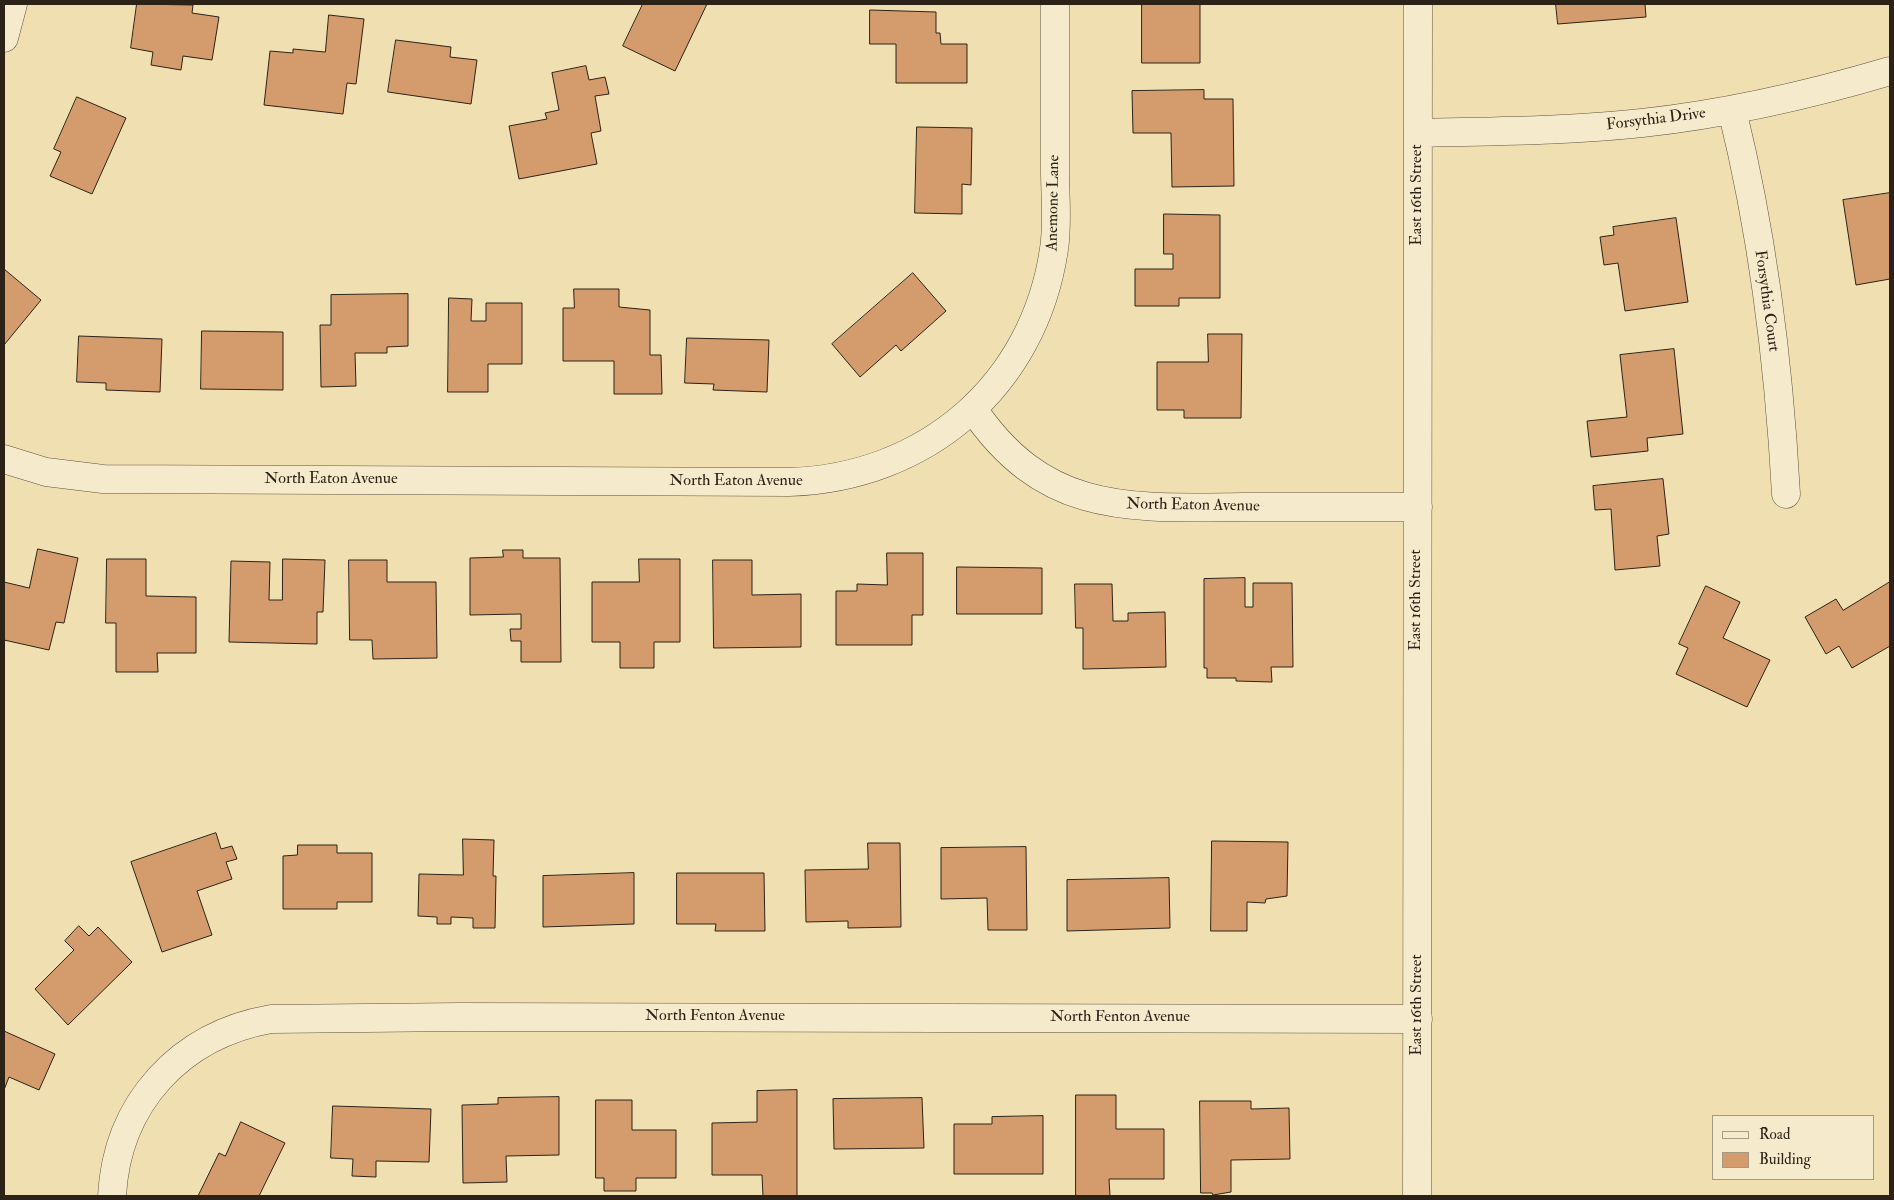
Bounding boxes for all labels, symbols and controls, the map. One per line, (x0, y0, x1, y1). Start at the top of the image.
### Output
street label: Forsythia Drive (1605, 104, 1707, 136)
street label: East 16th Street (1408, 144, 1428, 246)
street label: Anemone Lane (1044, 155, 1064, 251)
street label: Forsythia Court (1749, 249, 1783, 353)
street label: North Eaton Avenue (264, 470, 398, 490)
street label: North Eaton Avenue (669, 472, 803, 492)
street label: North Eaton Avenue (1126, 495, 1260, 517)
street label: East 16th Street (1407, 549, 1427, 651)
street label: East 16th Street (1408, 954, 1428, 1056)
street label: North Fenton Avenue (645, 1007, 785, 1027)
street label: North Fenton Avenue (1050, 1008, 1190, 1028)
legend (1712, 1115, 1874, 1180)
text: Road (1759, 1125, 1790, 1144)
text: Building (1759, 1150, 1811, 1169)

